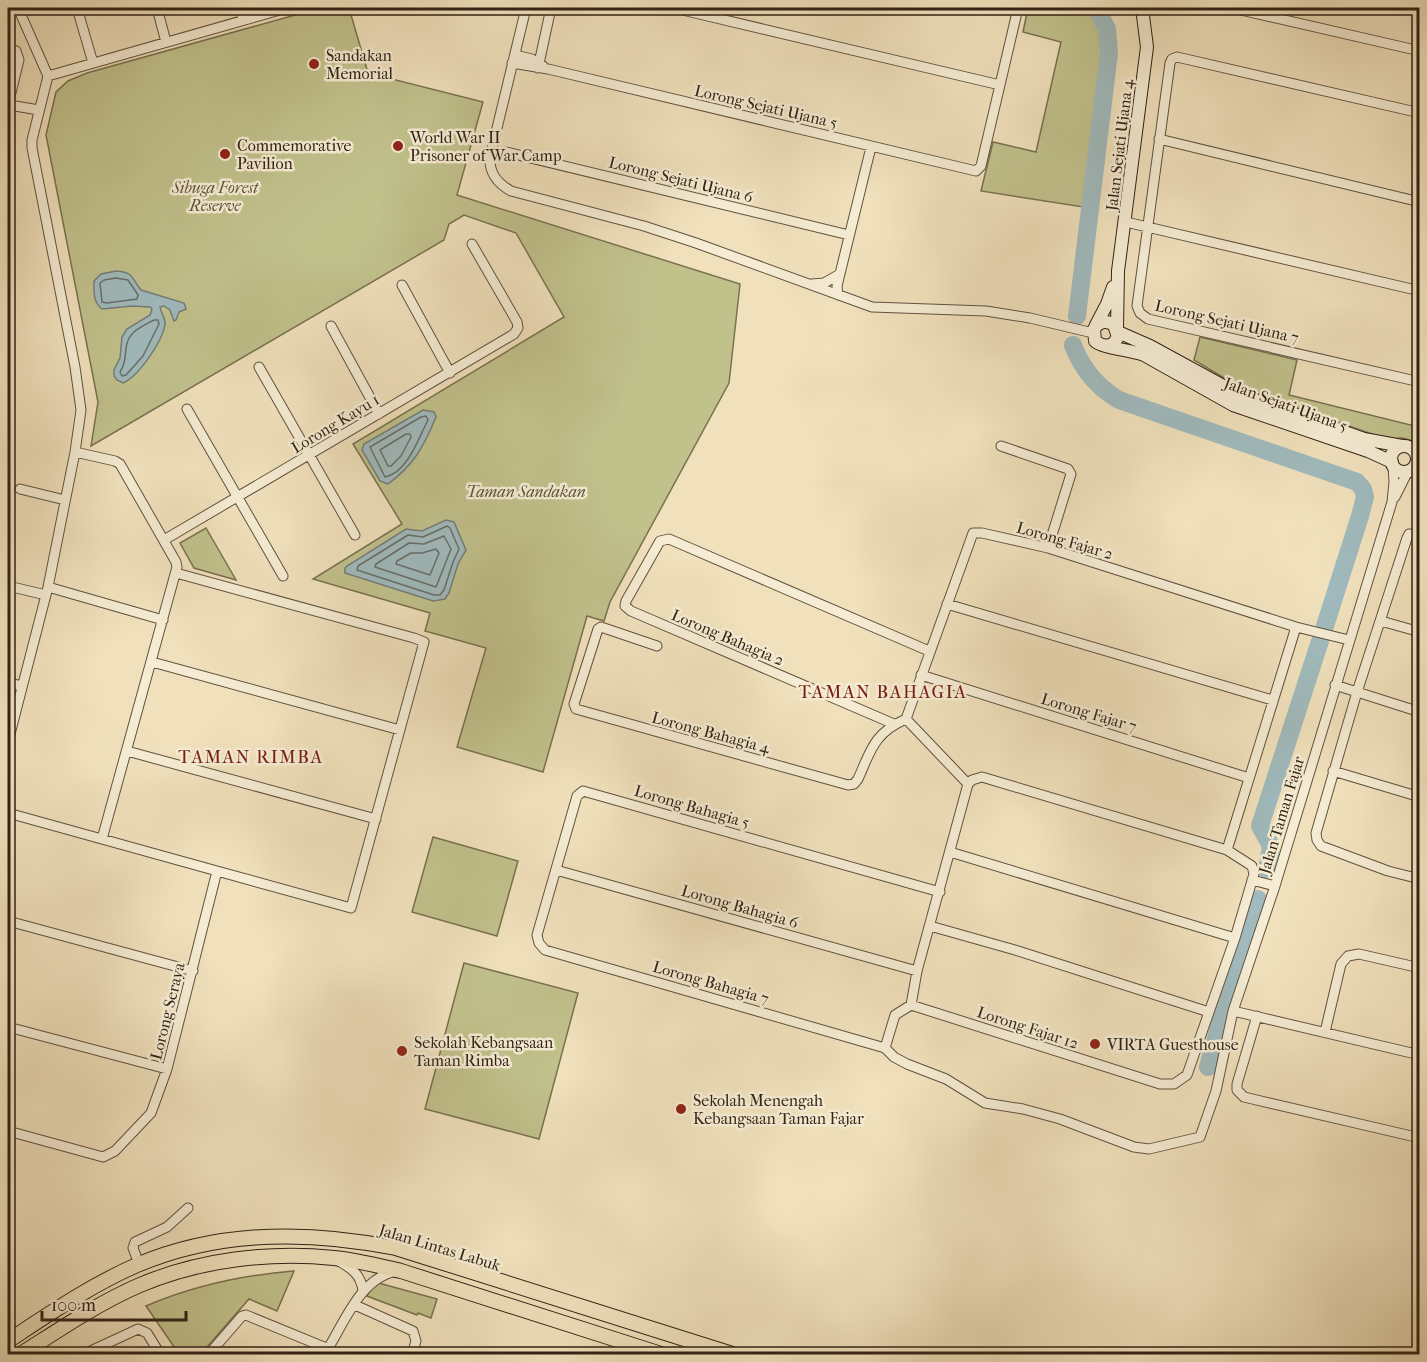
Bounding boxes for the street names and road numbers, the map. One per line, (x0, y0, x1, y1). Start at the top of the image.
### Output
street label: Jalan Sejati Ujana 4 (1102, 78, 1137, 214)
street label: Lorong Sejati Ujana 5 (693, 81, 839, 132)
street label: Lorong Sejati Ujana 6 (607, 152, 755, 207)
street label: Lorong Sejati Ujana 7 (1153, 296, 1301, 347)
street label: Jalan Sejati Ujana 5 (1220, 373, 1350, 436)
street label: Lorong Kayu 1 (288, 390, 383, 457)
street label: Lorong Fajar 2 (1014, 518, 1115, 563)
street label: Lorong Bahagia 2 (669, 605, 787, 670)
street label: Lorong Fajar 7 (1039, 689, 1139, 736)
street label: Lorong Bahagia 4 (650, 708, 773, 758)
street label: Jalan Taman Fajar (1254, 754, 1308, 878)
street label: Lorong Bahagia 5 (632, 781, 752, 832)
street label: Lorong Bahagia 6 (679, 881, 801, 932)
street label: Lorong Bahagia 7 (651, 957, 771, 1008)
street label: Lorong Seraya (146, 960, 189, 1062)
street label: Lorong Fajar 12 (975, 1002, 1081, 1053)
street label: Jalan Lintas Labuk (375, 1219, 504, 1275)

